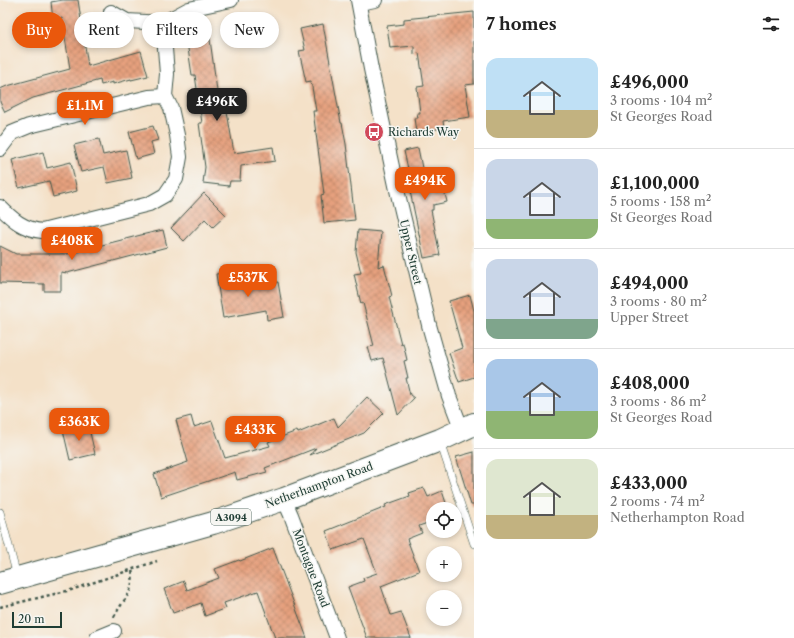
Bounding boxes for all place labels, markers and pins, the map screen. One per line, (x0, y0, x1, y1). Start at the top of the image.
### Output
pin: £496K (189, 88, 245, 122)
pin: £1.1M (57, 92, 113, 126)
bus stop icon: Richards Way (363, 121, 385, 143)
place label: Richards Way (388, 125, 460, 139)
pin: £494K (397, 167, 453, 201)
pin: £408K (44, 227, 100, 261)
pin: £537K (220, 264, 276, 298)
pin: £363K (51, 408, 107, 442)
pin: £433K (227, 416, 283, 450)

